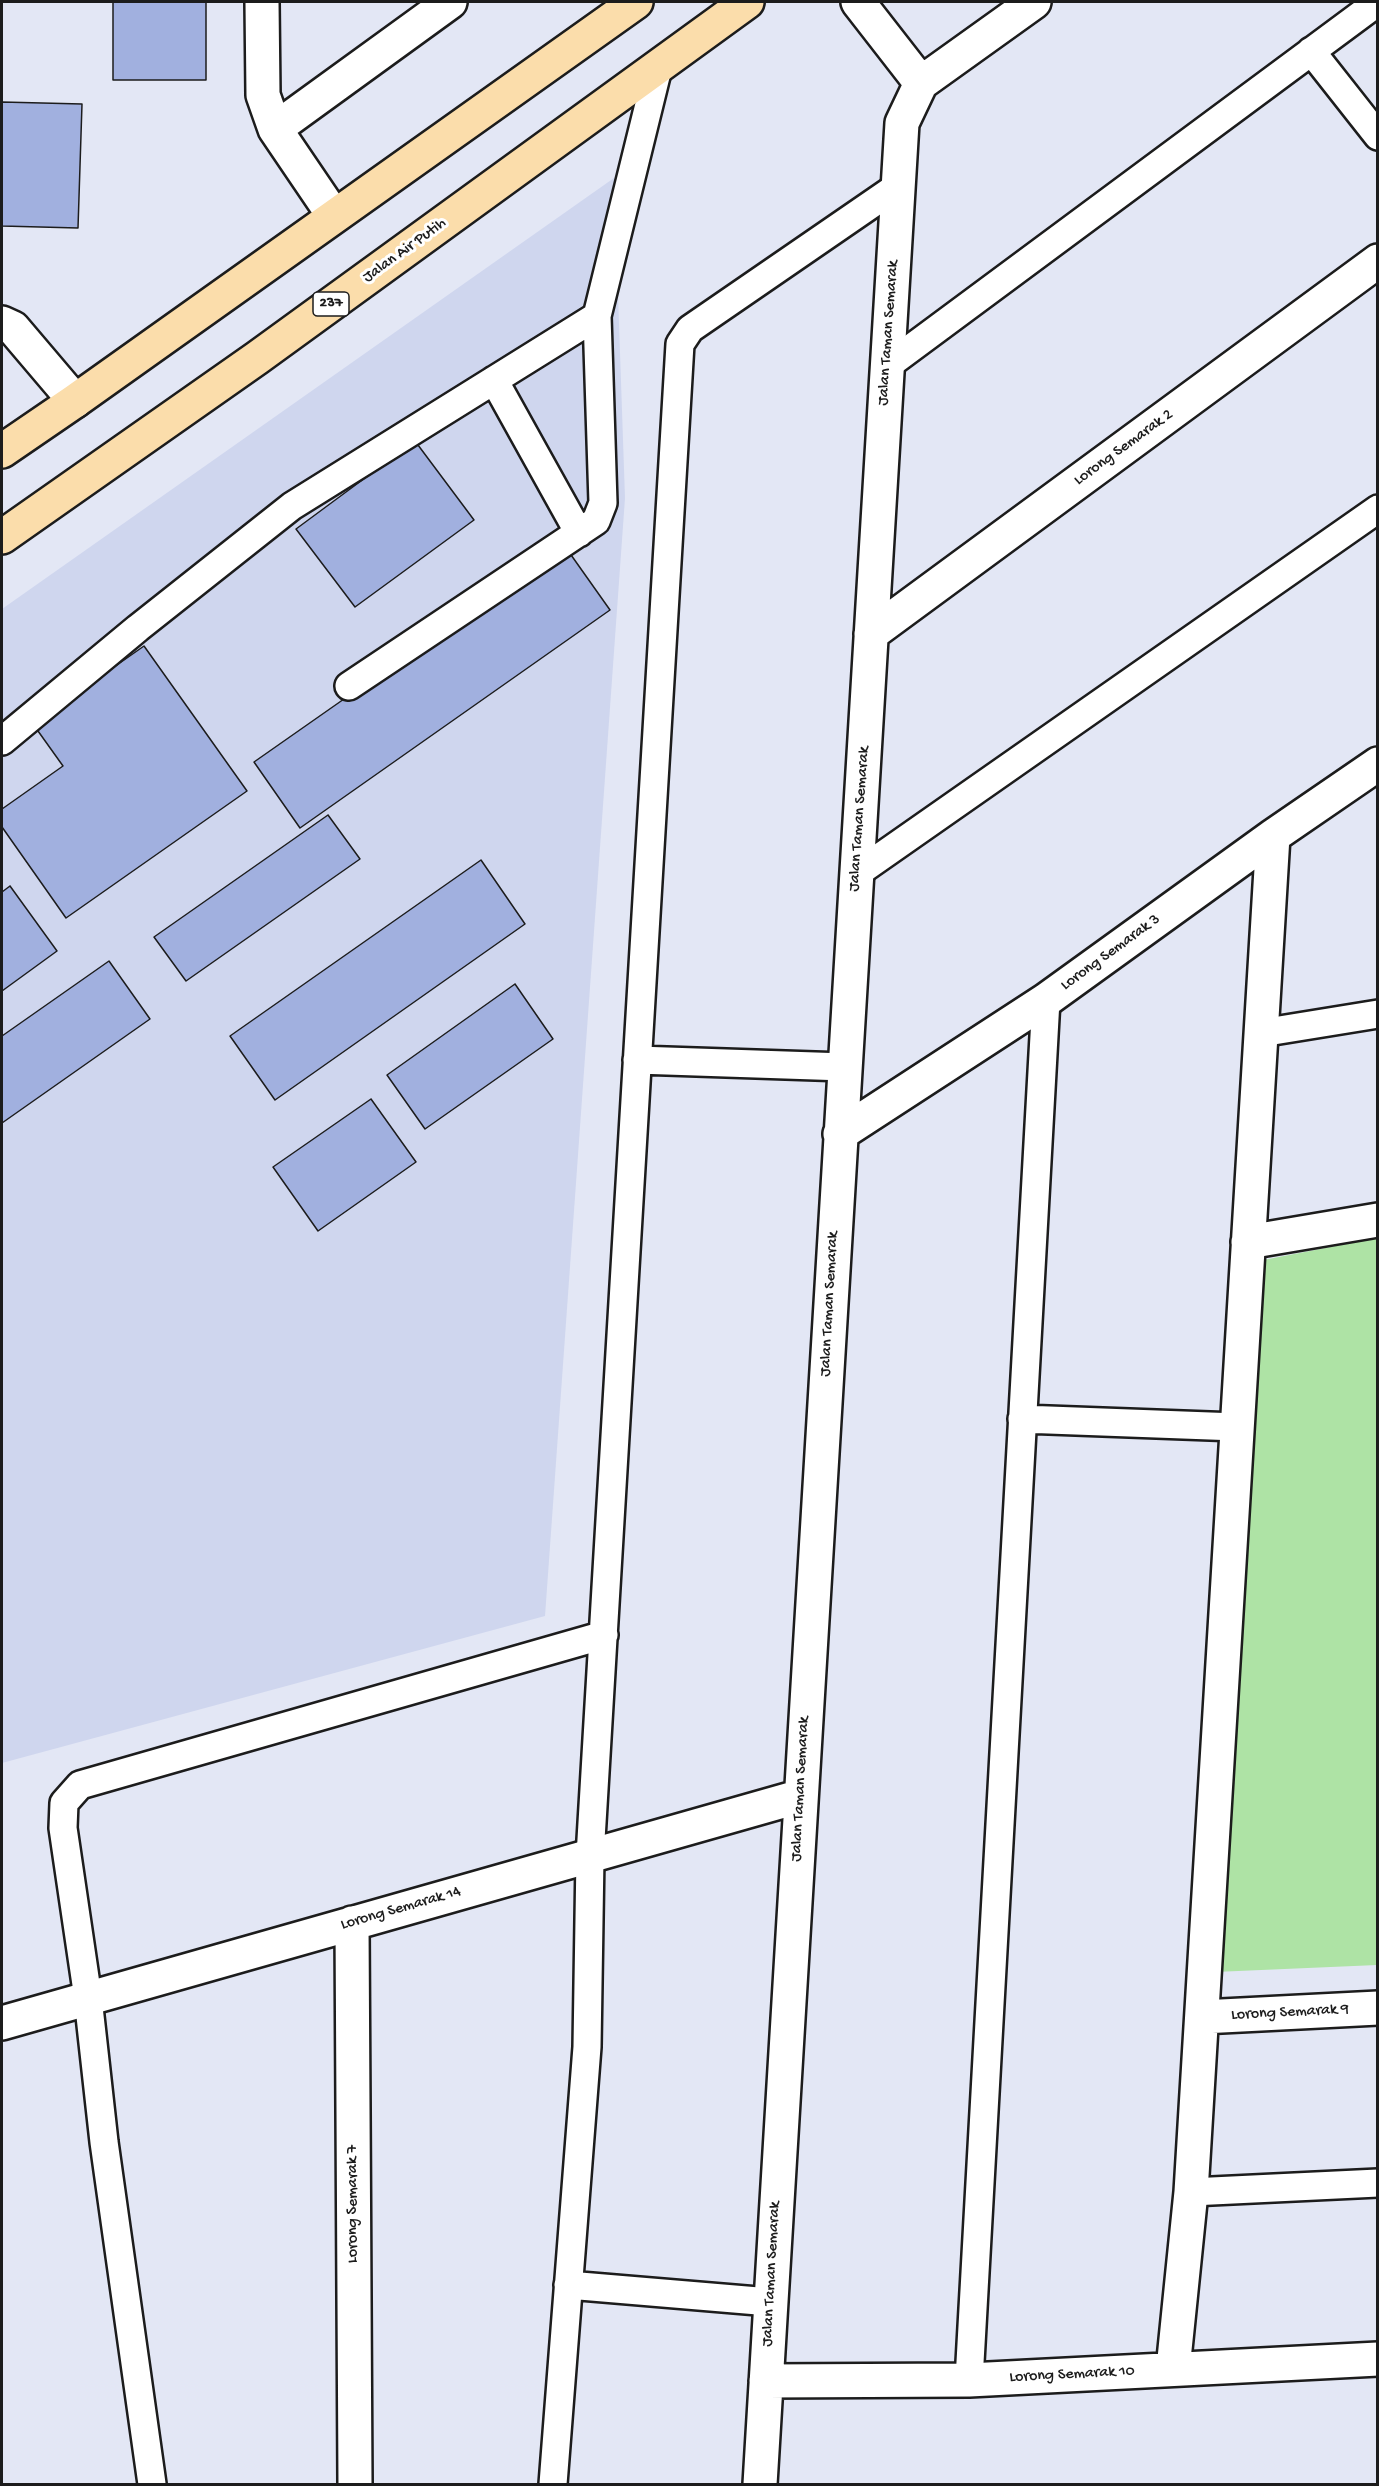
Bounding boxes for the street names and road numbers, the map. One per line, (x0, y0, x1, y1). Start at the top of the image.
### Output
street label: Jalan Air Putih (360, 214, 450, 288)
street label: Jalan Taman Semarak (874, 260, 904, 406)
road number: 237 (313, 292, 349, 316)
street label: Lorong Semarak 2 (1071, 406, 1177, 490)
street label: Jalan Taman Semarak (845, 746, 875, 892)
street label: Lorong Semarak 3 (1057, 910, 1165, 996)
street label: Jalan Taman Semarak (817, 1231, 843, 1377)
street label: Jalan Taman Semarak (788, 1716, 814, 1862)
street label: Lorong Semarak 14 (339, 1883, 463, 1935)
street label: Lorong Semarak 9 (1231, 2000, 1349, 2026)
street label: Lorong Semarak 7 (344, 2145, 364, 2263)
street label: Jalan Taman Semarak (759, 2201, 785, 2347)
street label: Lorong Semarak 10 (1009, 2362, 1135, 2388)

